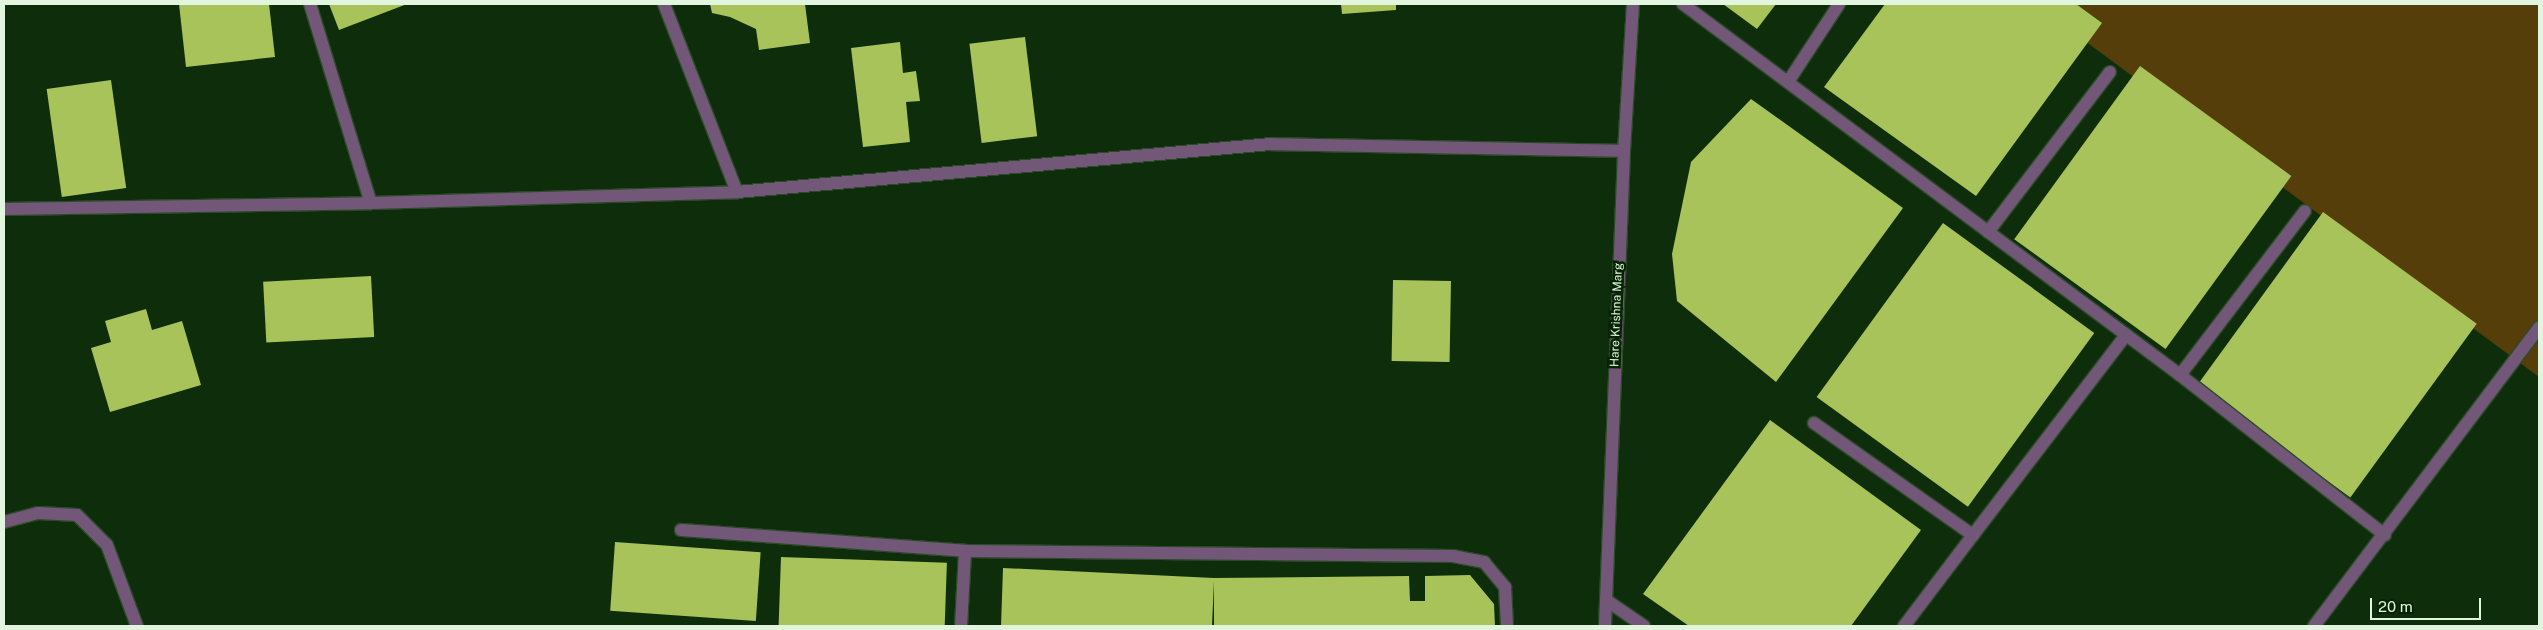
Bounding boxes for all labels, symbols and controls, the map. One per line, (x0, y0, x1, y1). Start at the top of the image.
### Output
street label: Hare Krishna Marg (1608, 262, 1626, 368)
scale bar (2373, 588, 2484, 620)
text: 20 m (2378, 598, 2413, 615)

